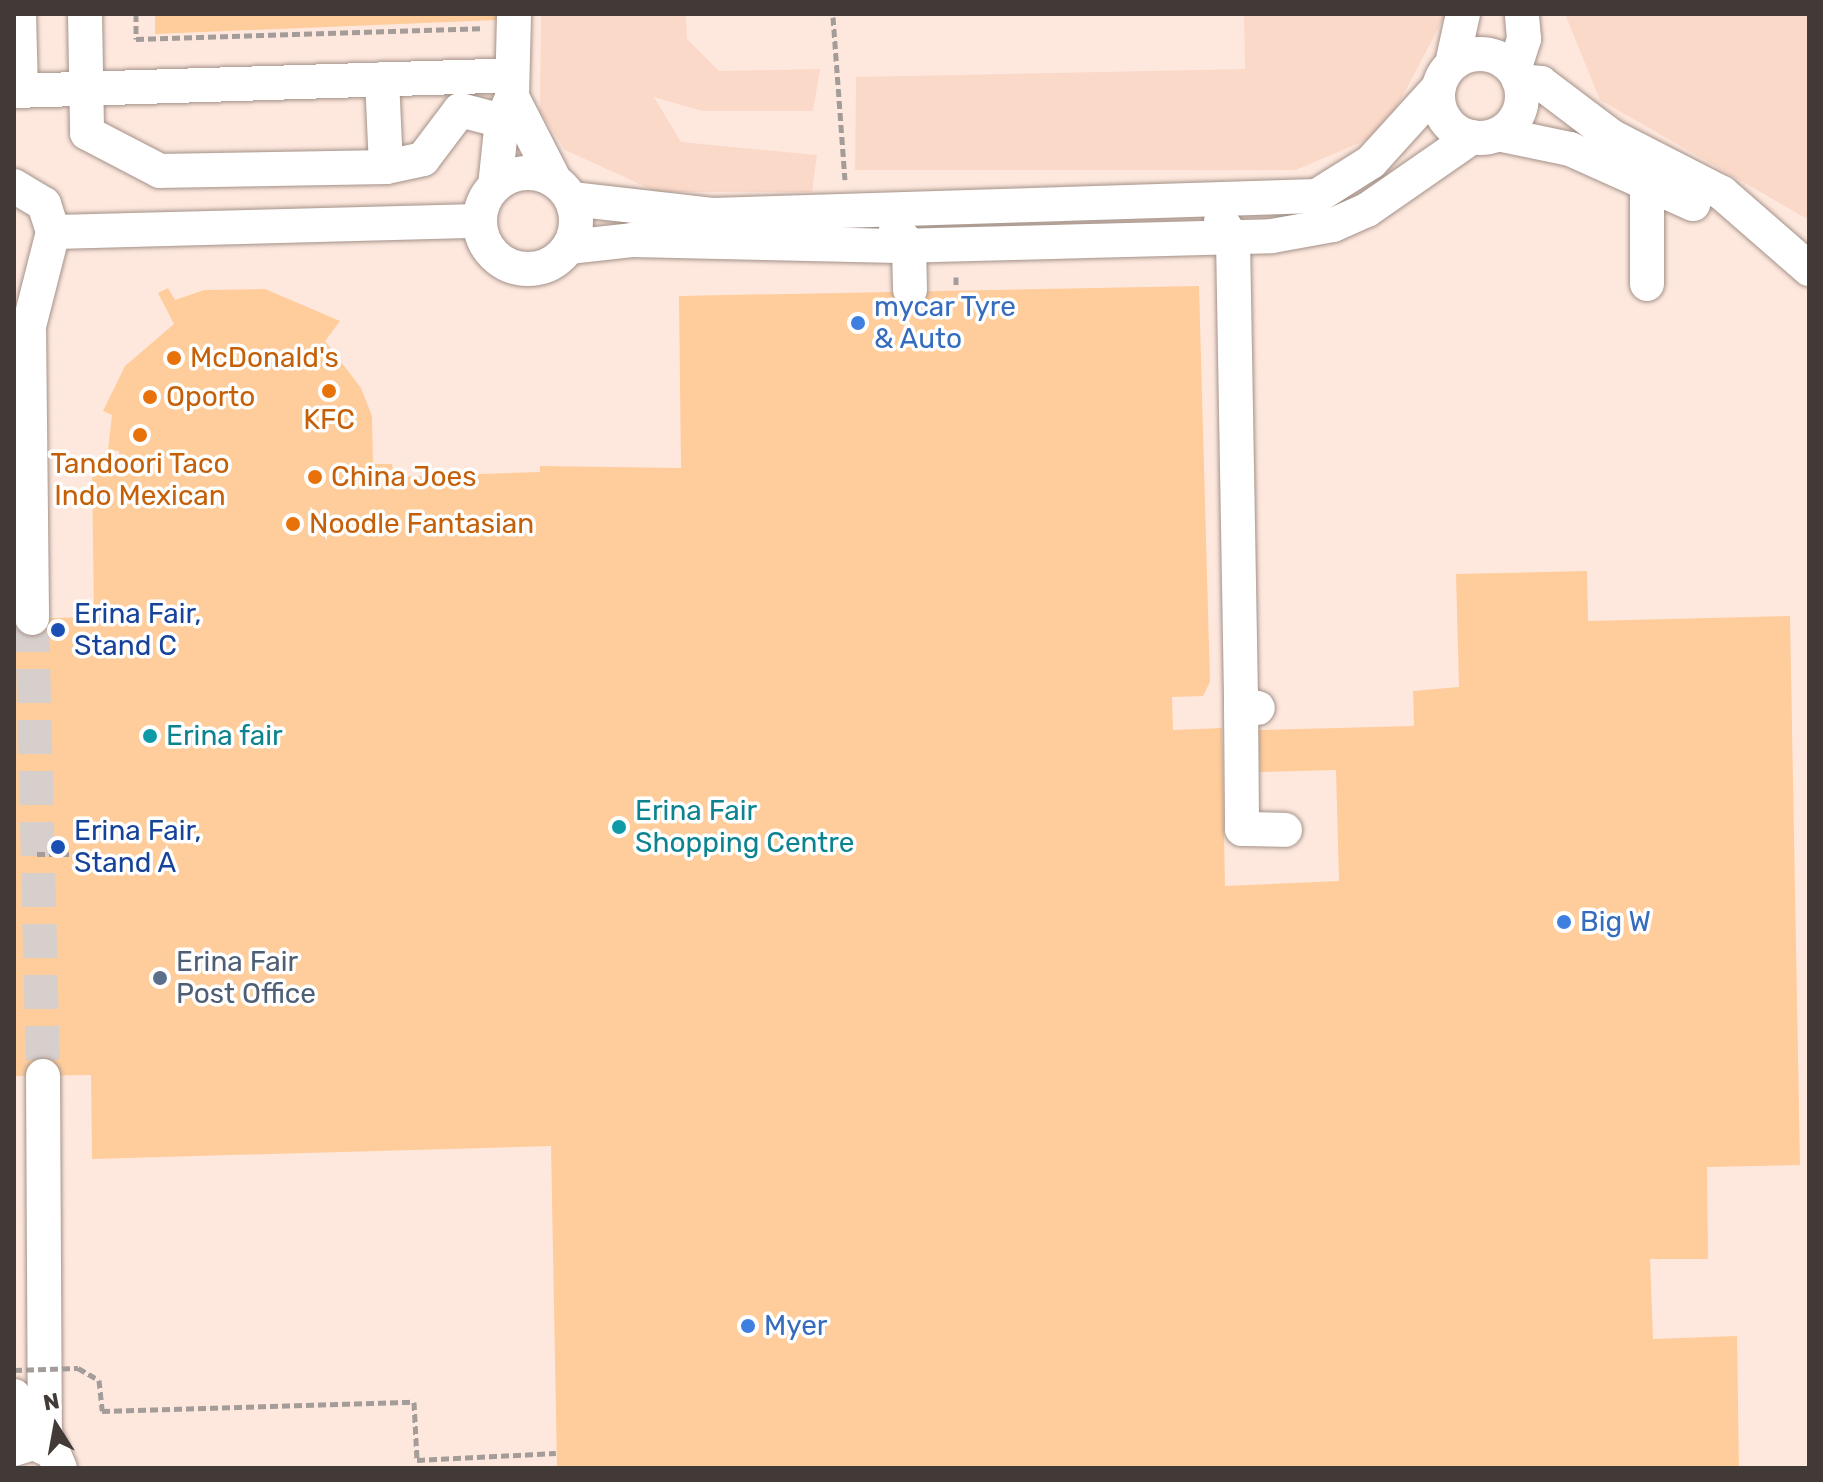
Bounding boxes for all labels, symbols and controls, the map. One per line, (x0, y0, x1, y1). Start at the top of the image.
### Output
place label: mycar Tyre & Auto (874, 290, 1017, 356)
marker: mycar Tyre & Auto (849, 314, 867, 332)
place label: McDonald's (190, 341, 339, 375)
marker: McDonald's (165, 349, 183, 367)
place label: Oporto (166, 380, 255, 414)
marker: KFC (320, 382, 338, 400)
marker: Oporto (141, 388, 159, 406)
place label: KFC (303, 403, 355, 437)
marker: Tandoori Taco Indo Mexican (131, 426, 149, 444)
place label: Tandoori Taco Indo Mexican (50, 447, 230, 513)
place label: China Joes (331, 460, 477, 494)
marker: China Joes (306, 468, 324, 486)
place label: Noodle Fantasian (309, 507, 534, 541)
marker: Noodle Fantasian (284, 515, 302, 533)
place label: Erina Fair, Stand C (74, 597, 202, 663)
marker: Erina Fair, Stand C (49, 621, 67, 639)
place label: Erina fair (166, 719, 283, 753)
marker: Erina fair (141, 727, 159, 745)
place label: Erina Fair Shopping Centre (635, 794, 854, 860)
place label: Erina Fair, Stand A (74, 814, 202, 880)
marker: Erina Fair Shopping Centre (610, 818, 628, 836)
marker: Erina Fair, Stand A (49, 838, 67, 856)
place label: Big W (1580, 905, 1651, 939)
marker: Big W (1555, 913, 1573, 931)
place label: Erina Fair Post Office (176, 945, 316, 1011)
marker: Erina Fair Post Office (151, 969, 169, 987)
place label: Myer (764, 1309, 828, 1343)
marker: Myer (739, 1317, 757, 1335)
north arrow (16, 1386, 96, 1466)
text: N (41, 1387, 62, 1417)

